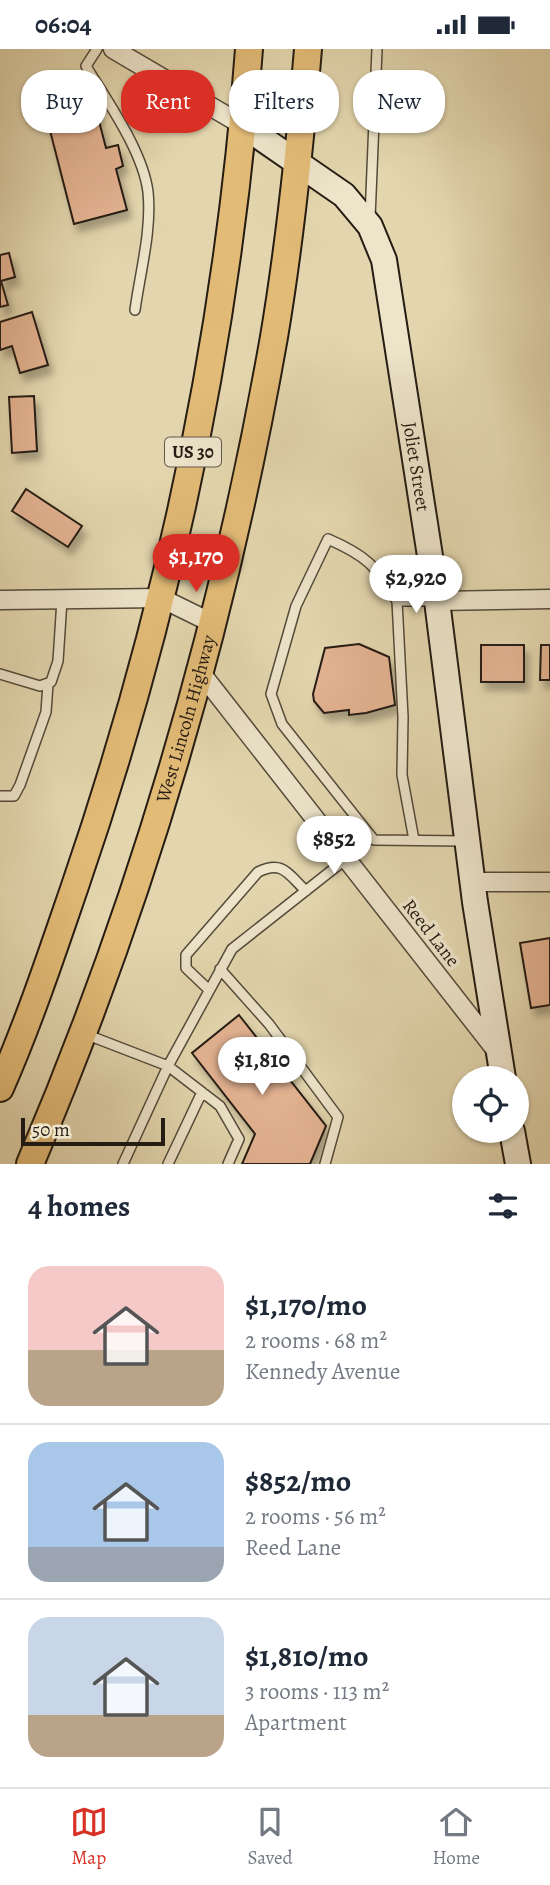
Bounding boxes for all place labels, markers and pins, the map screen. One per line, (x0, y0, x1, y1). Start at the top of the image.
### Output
pin: $1,170 (139, 535, 253, 594)
pin: $2,920 (359, 555, 473, 615)
pin: $852 (293, 817, 375, 876)
pin: $1,810 (205, 1037, 319, 1097)

